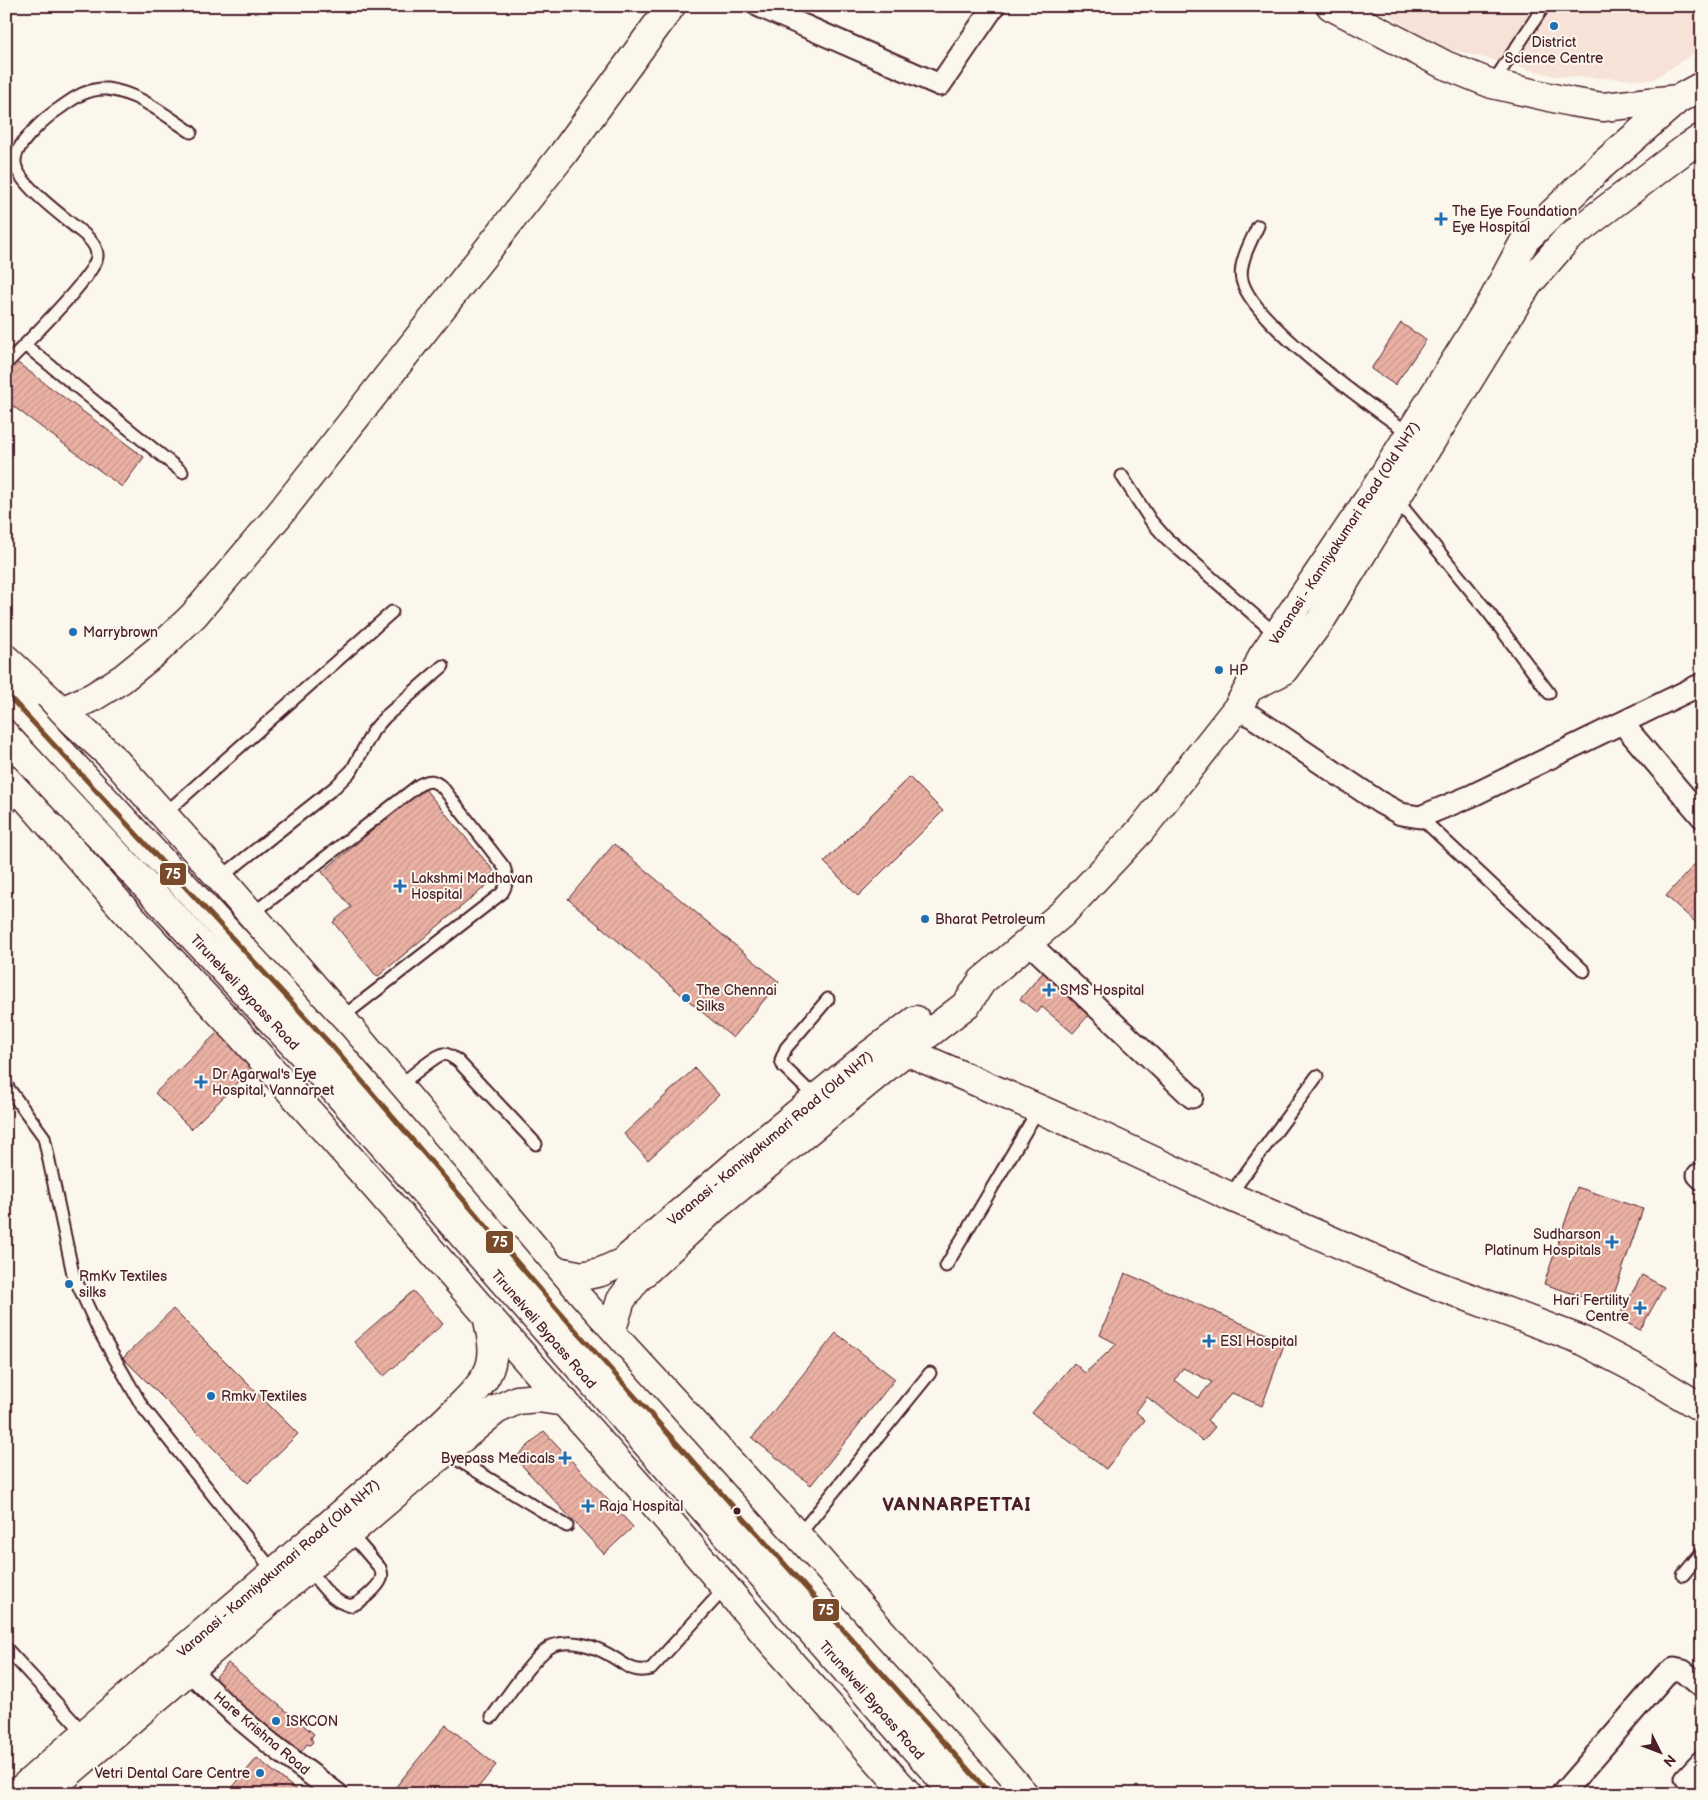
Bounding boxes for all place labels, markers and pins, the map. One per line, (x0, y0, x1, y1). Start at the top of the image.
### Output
marker: District Science Centre (1548, 20, 1560, 32)
place label: District Science Centre (1505, 34, 1603, 67)
place label: The Eye Foundation Eye Hospital (1452, 203, 1578, 236)
marker: The Eye Foundation Eye Hospital (1434, 212, 1448, 226)
place label: Marrybrown (83, 624, 158, 641)
marker: Marrybrown (67, 626, 79, 638)
place label: HP (1229, 662, 1248, 679)
marker: HP (1213, 664, 1225, 676)
place label: Lakshmi Madhavan Hospital (411, 870, 533, 903)
marker: Lakshmi Madhavan Hospital (393, 879, 407, 893)
place label: Bharat Petroleum (935, 911, 1045, 928)
marker: Bharat Petroleum (919, 913, 931, 925)
place label: The Chennai Silks (696, 982, 777, 1015)
place label: SMS Hospital (1060, 982, 1144, 999)
marker: SMS Hospital (1042, 983, 1056, 997)
marker: The Chennai Silks (680, 992, 692, 1004)
place label: Dr Agarwal's Eye Hospital, Vannarpet (212, 1066, 335, 1099)
marker: Dr Agarwal's Eye Hospital, Vannarpet (194, 1075, 208, 1089)
place label: Sudharson Platinum Hospitals (1484, 1226, 1601, 1259)
marker: Sudharson Platinum Hospitals (1605, 1235, 1619, 1249)
place label: RmKv Textiles silks (79, 1268, 167, 1301)
marker: RmKv Textiles silks (63, 1278, 75, 1290)
place label: Hari Fertility Centre (1553, 1292, 1630, 1325)
marker: Hari Fertility Centre (1633, 1301, 1647, 1315)
place label: ESI Hospital (1220, 1333, 1297, 1350)
marker: ESI Hospital (1202, 1334, 1216, 1348)
place label: Rmkv Textiles (221, 1388, 307, 1405)
marker: Rmkv Textiles (205, 1390, 217, 1402)
place label: Byepass Medicals (441, 1450, 555, 1467)
marker: Byepass Medicals (559, 1452, 571, 1464)
place label: Raja Hospital (599, 1498, 683, 1515)
marker: Raja Hospital (581, 1499, 595, 1513)
unlabelled marker (732, 1506, 742, 1516)
place label: ISKCON (286, 1713, 338, 1730)
marker: ISKCON (270, 1715, 282, 1727)
place label: Vetri Dental Care Centre (95, 1765, 250, 1782)
marker: Vetri Dental Care Centre (254, 1767, 266, 1779)

